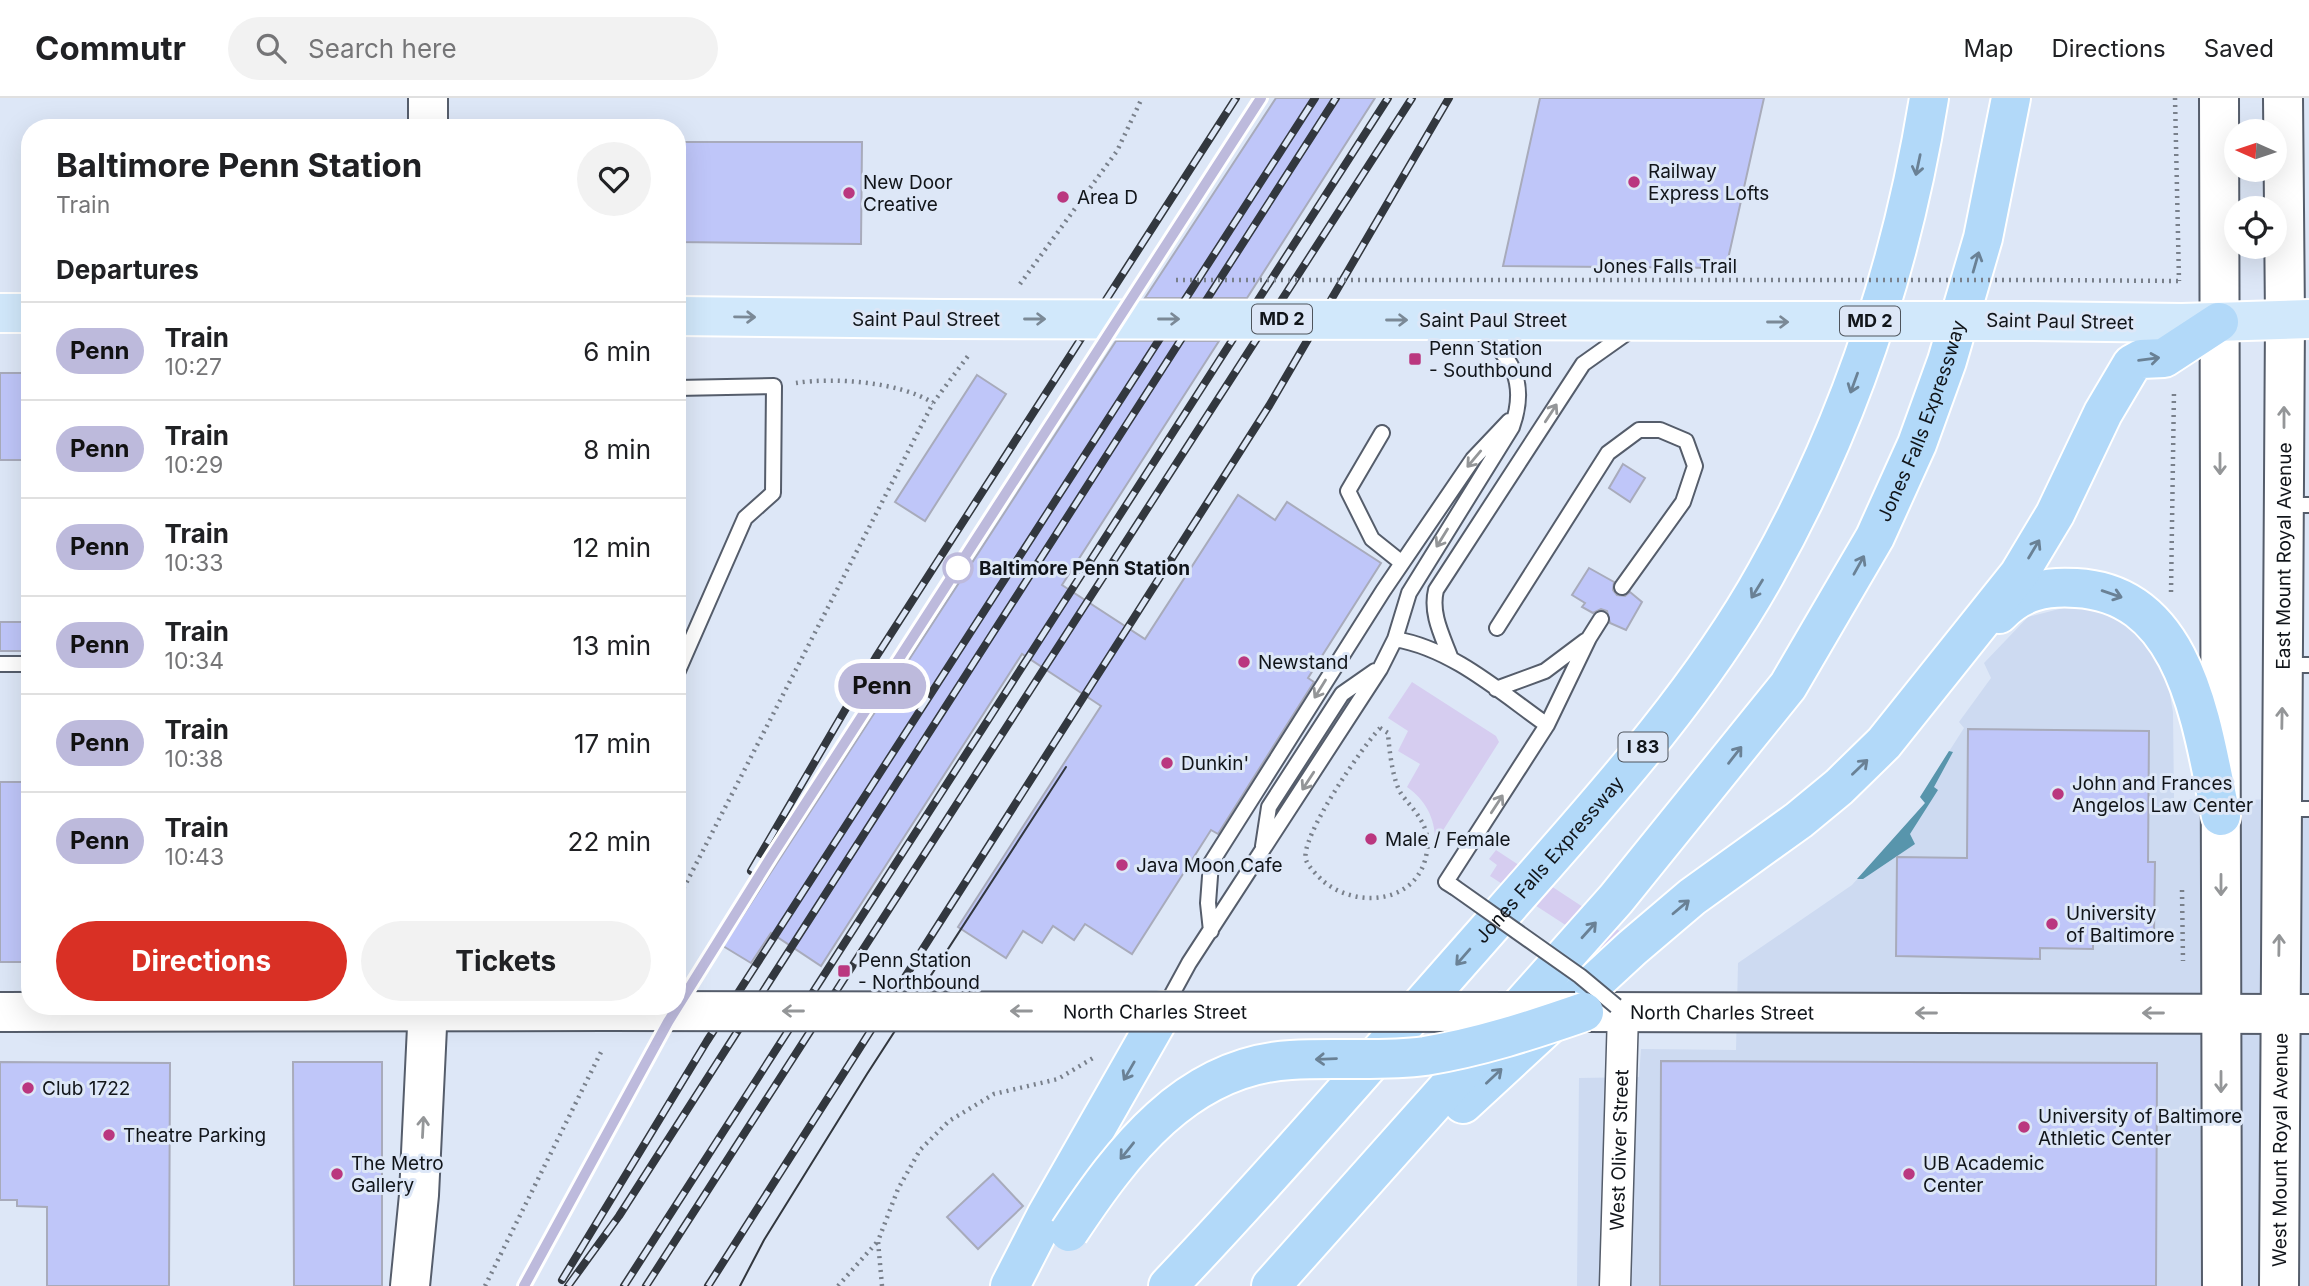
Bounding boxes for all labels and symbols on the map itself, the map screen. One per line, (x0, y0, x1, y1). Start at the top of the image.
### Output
north arrow (2224, 119, 2287, 182)
one-way arrow (1910, 153, 1924, 176)
place label: Railway Express Lofts (1648, 160, 1769, 205)
place label: New Door Creative (863, 171, 953, 216)
marker: Railway Express Lofts (1626, 174, 1642, 190)
marker: New Door Creative (841, 185, 857, 201)
place label: Area D (1077, 186, 1138, 209)
marker: Area D (1055, 189, 1071, 205)
one-way arrow (1970, 251, 1983, 273)
street label: Jones Falls Trail (1593, 255, 1737, 278)
road number: MD 2 (1252, 304, 1312, 334)
road number: MD 2 (1840, 306, 1900, 336)
street label: Saint Paul Street (852, 308, 1000, 331)
street label: Saint Paul Street (1419, 309, 1567, 332)
street label: Saint Paul Street (1986, 309, 2134, 334)
one-way arrow (734, 310, 757, 324)
one-way arrow (1024, 312, 1047, 326)
one-way arrow (1157, 312, 1180, 326)
one-way arrow (1385, 313, 1408, 327)
one-way arrow (1766, 315, 1789, 329)
street label: Jones Falls Expressway (1872, 317, 1970, 525)
place label: Penn Station - Southbound (1429, 337, 1552, 382)
marker: Penn Station - Southbound (1407, 351, 1423, 367)
one-way arrow (2137, 353, 2160, 366)
one-way arrow (1847, 372, 1859, 394)
one-way arrow (1543, 404, 1558, 423)
one-way arrow (2278, 406, 2291, 429)
street label: East Mount Royal Avenue (2272, 442, 2296, 670)
one-way arrow (1466, 450, 1482, 468)
one-way arrow (2213, 452, 2227, 475)
one-way arrow (1435, 528, 1449, 548)
one-way arrow (2028, 539, 2042, 559)
marker: Baltimore Penn Station (943, 553, 973, 583)
one-way arrow (1853, 555, 1866, 576)
place label: Baltimore Penn Station (979, 557, 1190, 580)
one-way arrow (1749, 578, 1763, 598)
one-way arrow (2100, 589, 2122, 601)
place label: Newstand (1258, 651, 1348, 674)
marker: Newstand (1236, 654, 1252, 670)
line badge: Penn (833, 663, 931, 709)
one-way arrow (1313, 679, 1327, 699)
one-way arrow (2275, 707, 2289, 730)
road number: I 83 (1618, 732, 1668, 762)
one-way arrow (1727, 746, 1742, 765)
place label: Dunkin' (1181, 752, 1249, 775)
marker: Dunkin' (1159, 755, 1175, 771)
one-way arrow (1851, 759, 1868, 776)
one-way arrow (1301, 771, 1316, 790)
street label: Jones Falls Expressway (1470, 771, 1629, 948)
place label: John and Frances Angelos Law Center (2072, 772, 2253, 817)
marker: John and Frances Angelos Law Center (2050, 786, 2066, 802)
one-way arrow (1490, 794, 1504, 814)
place label: Male / Female (1385, 828, 1511, 851)
marker: Male / Female (1363, 831, 1379, 847)
place label: Java Moon Cafe (1136, 854, 1282, 877)
marker: Java Moon Cafe (1114, 857, 1130, 873)
one-way arrow (2214, 873, 2228, 896)
one-way arrow (1671, 899, 1689, 915)
place label: University of Baltimore (2066, 902, 2175, 947)
marker: University of Baltimore (2044, 916, 2060, 932)
one-way arrow (1581, 921, 1597, 939)
one-way arrow (2272, 934, 2286, 957)
one-way arrow (1455, 948, 1471, 966)
place label: Penn Station - Northbound (858, 949, 980, 994)
marker: Penn Station - Northbound (836, 963, 852, 979)
street label: North Charles Street (1063, 1000, 1247, 1024)
street label: North Charles Street (1630, 1001, 1814, 1025)
one-way arrow (782, 1004, 805, 1018)
one-way arrow (1010, 1004, 1033, 1018)
one-way arrow (1914, 1006, 1937, 1020)
one-way arrow (2142, 1006, 2165, 1020)
street label: West Mount Royal Avenue (2268, 1033, 2293, 1267)
one-way arrow (1315, 1052, 1338, 1065)
one-way arrow (1122, 1060, 1136, 1080)
one-way arrow (1485, 1068, 1503, 1084)
street label: West Oliver Street (1606, 1069, 1633, 1231)
one-way arrow (2214, 1070, 2228, 1093)
place label: Club 1722 (42, 1077, 130, 1100)
marker: Club 1722 (20, 1080, 36, 1096)
place label: University of Baltimore Athletic Center (2038, 1105, 2242, 1150)
one-way arrow (416, 1116, 429, 1139)
marker: University of Baltimore Athletic Center (2016, 1119, 2032, 1135)
place label: Theatre Parking (123, 1124, 266, 1147)
marker: Theatre Parking (101, 1127, 117, 1143)
one-way arrow (1119, 1141, 1135, 1159)
place label: The Metro Gallery (351, 1152, 444, 1197)
place label: UB Academic Center (1923, 1152, 2045, 1197)
marker: The Metro Gallery (329, 1166, 345, 1182)
marker: UB Academic Center (1901, 1166, 1917, 1182)

